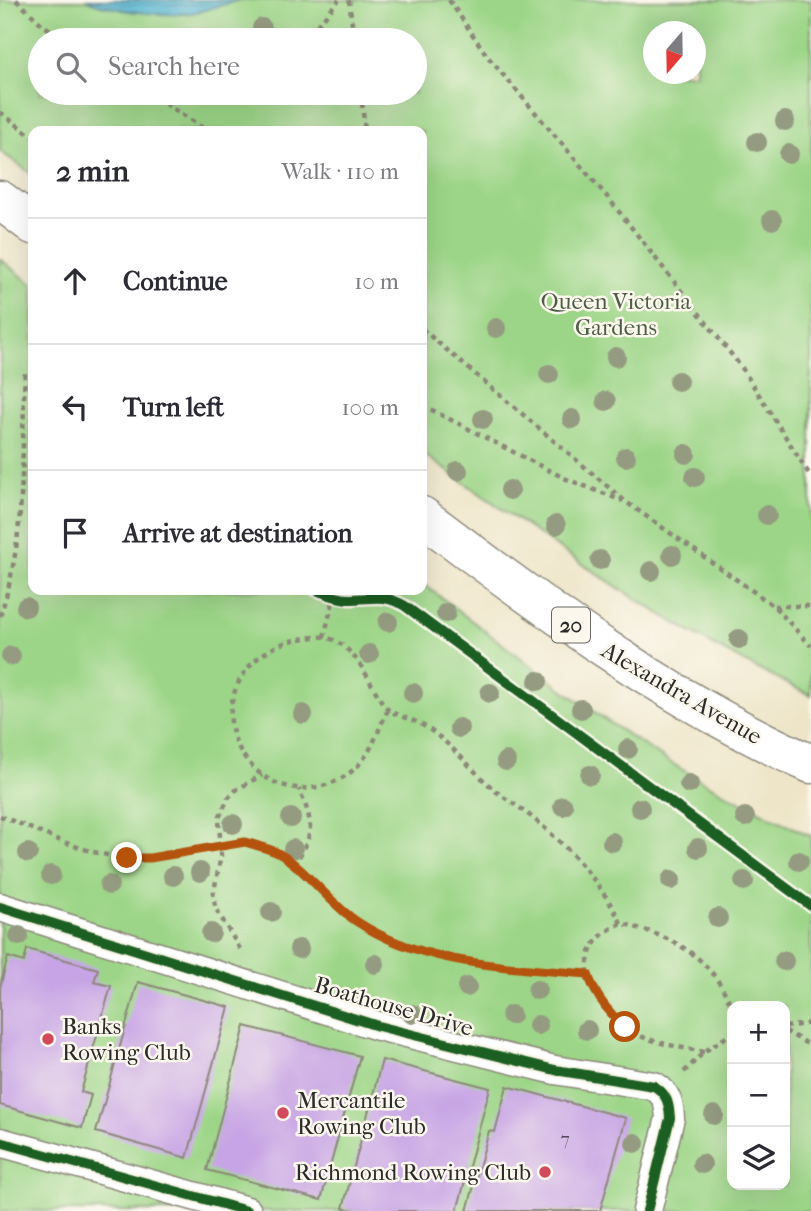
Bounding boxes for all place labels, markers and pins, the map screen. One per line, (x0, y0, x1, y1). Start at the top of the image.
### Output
place label: Banks Rowing Club (62, 1013, 191, 1066)
marker: Banks Rowing Club (40, 1031, 56, 1047)
place label: Mercantile Rowing Club (297, 1087, 426, 1140)
marker: Mercantile Rowing Club (275, 1105, 291, 1121)
place label: Richmond Rowing Club (295, 1159, 531, 1186)
marker: Richmond Rowing Club (537, 1164, 553, 1180)

